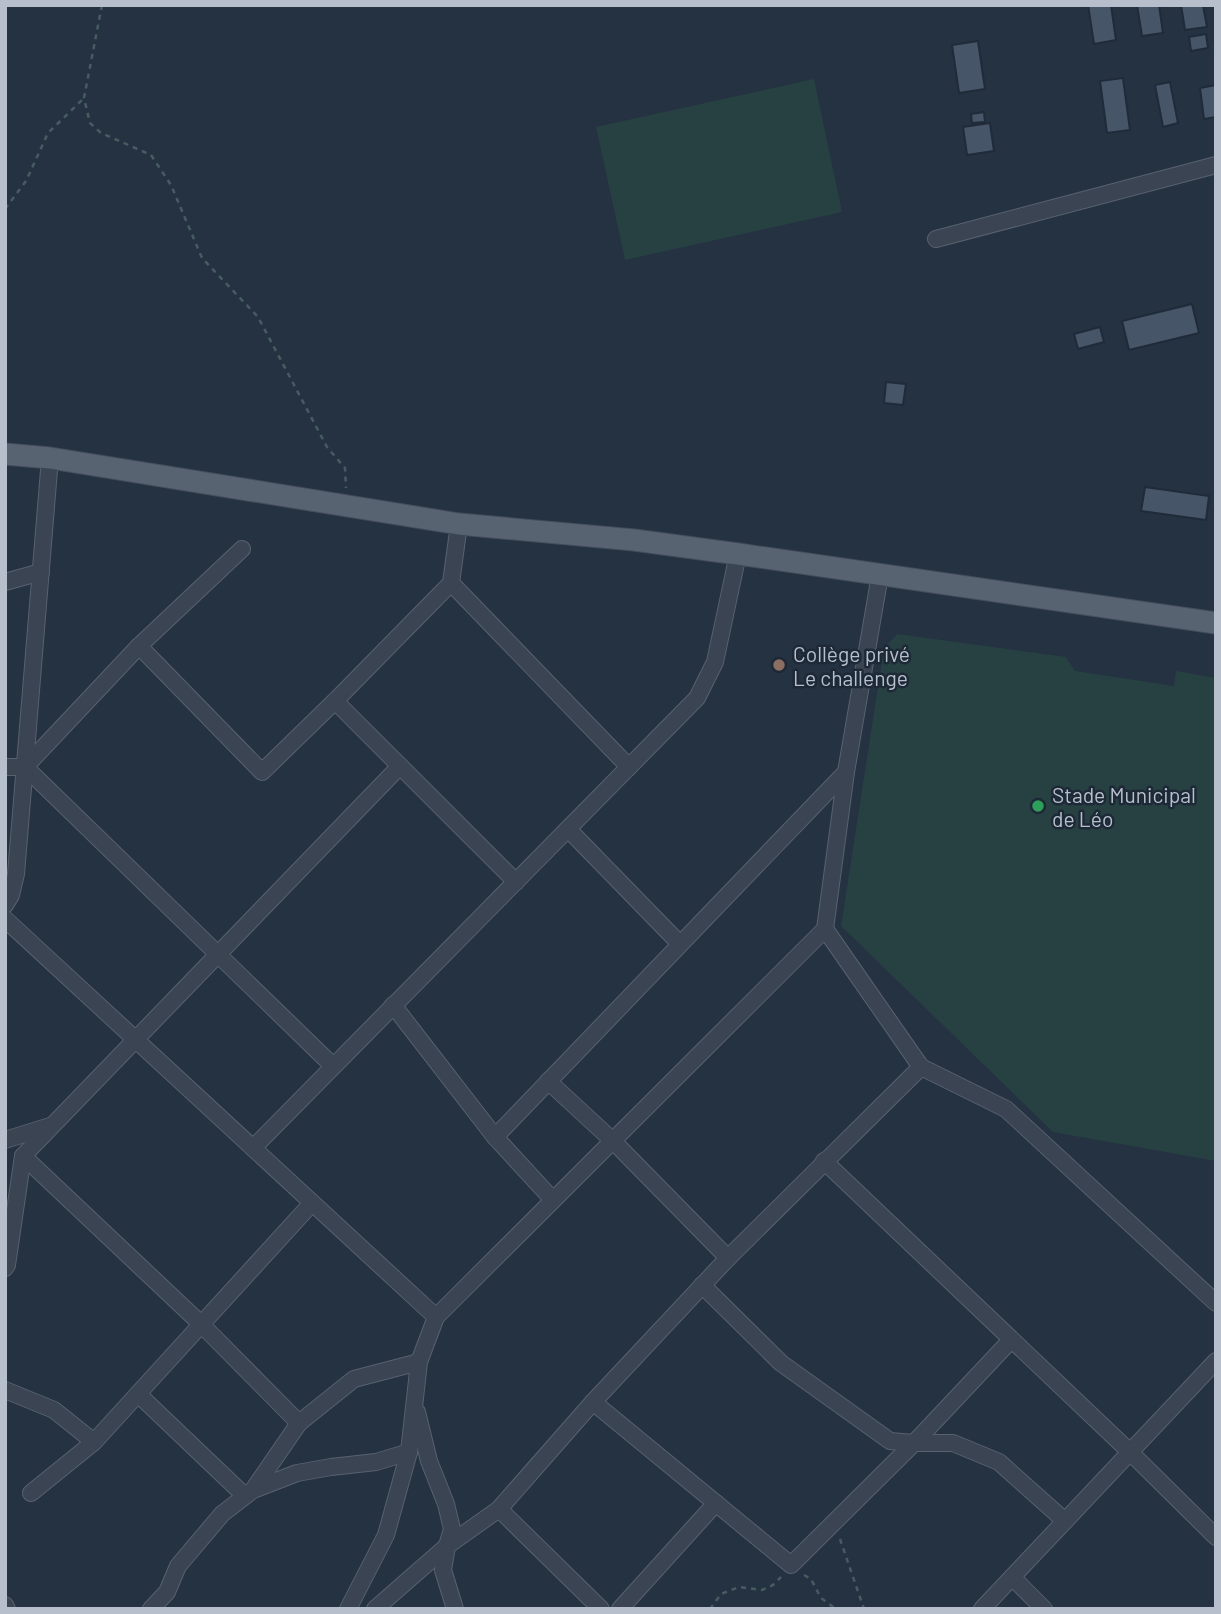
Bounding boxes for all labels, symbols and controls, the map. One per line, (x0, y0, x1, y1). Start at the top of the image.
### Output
place label: Collège privé Le challenge (793, 641, 910, 690)
marker: Collège privé Le challenge (771, 657, 787, 673)
place label: Stade Municipal de Léo (1052, 782, 1196, 831)
marker: Stade Municipal de Léo (1030, 798, 1046, 814)

